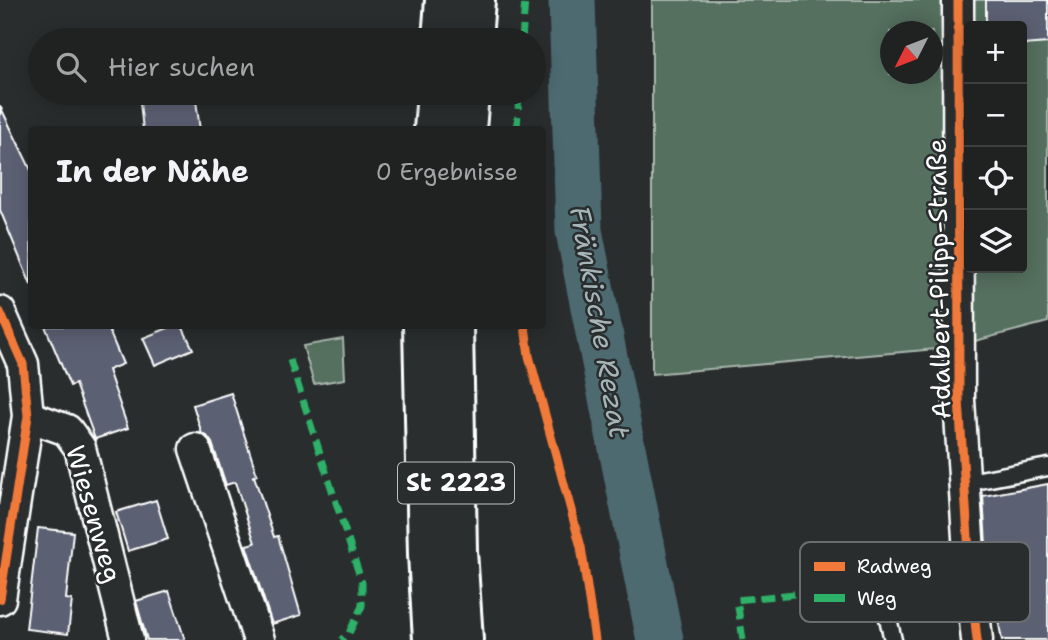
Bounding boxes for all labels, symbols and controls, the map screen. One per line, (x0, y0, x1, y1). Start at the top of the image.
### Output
north arrow (880, 21, 943, 84)
map controls (964, 21, 1027, 273)
button: + (964, 21, 1027, 84)
search box (28, 28, 546, 105)
icon: search (52, 48, 90, 86)
text: Hier suchen (108, 49, 255, 84)
button: − (964, 84, 1027, 147)
street label: Adalbert-Pilipp-Straße (919, 138, 958, 420)
button: locate (964, 147, 1027, 210)
text: In der Nähe (56, 151, 249, 192)
text: 0 Ergebnisse (376, 157, 518, 187)
water label: Fränkische Rezat (561, 203, 639, 442)
button: layers (964, 210, 1027, 273)
street label: Wiesenweg (58, 441, 131, 587)
road number: St 2223 (398, 462, 514, 504)
legend (800, 542, 1030, 622)
text: Radweg (857, 554, 932, 579)
text: Weg (857, 586, 897, 611)

